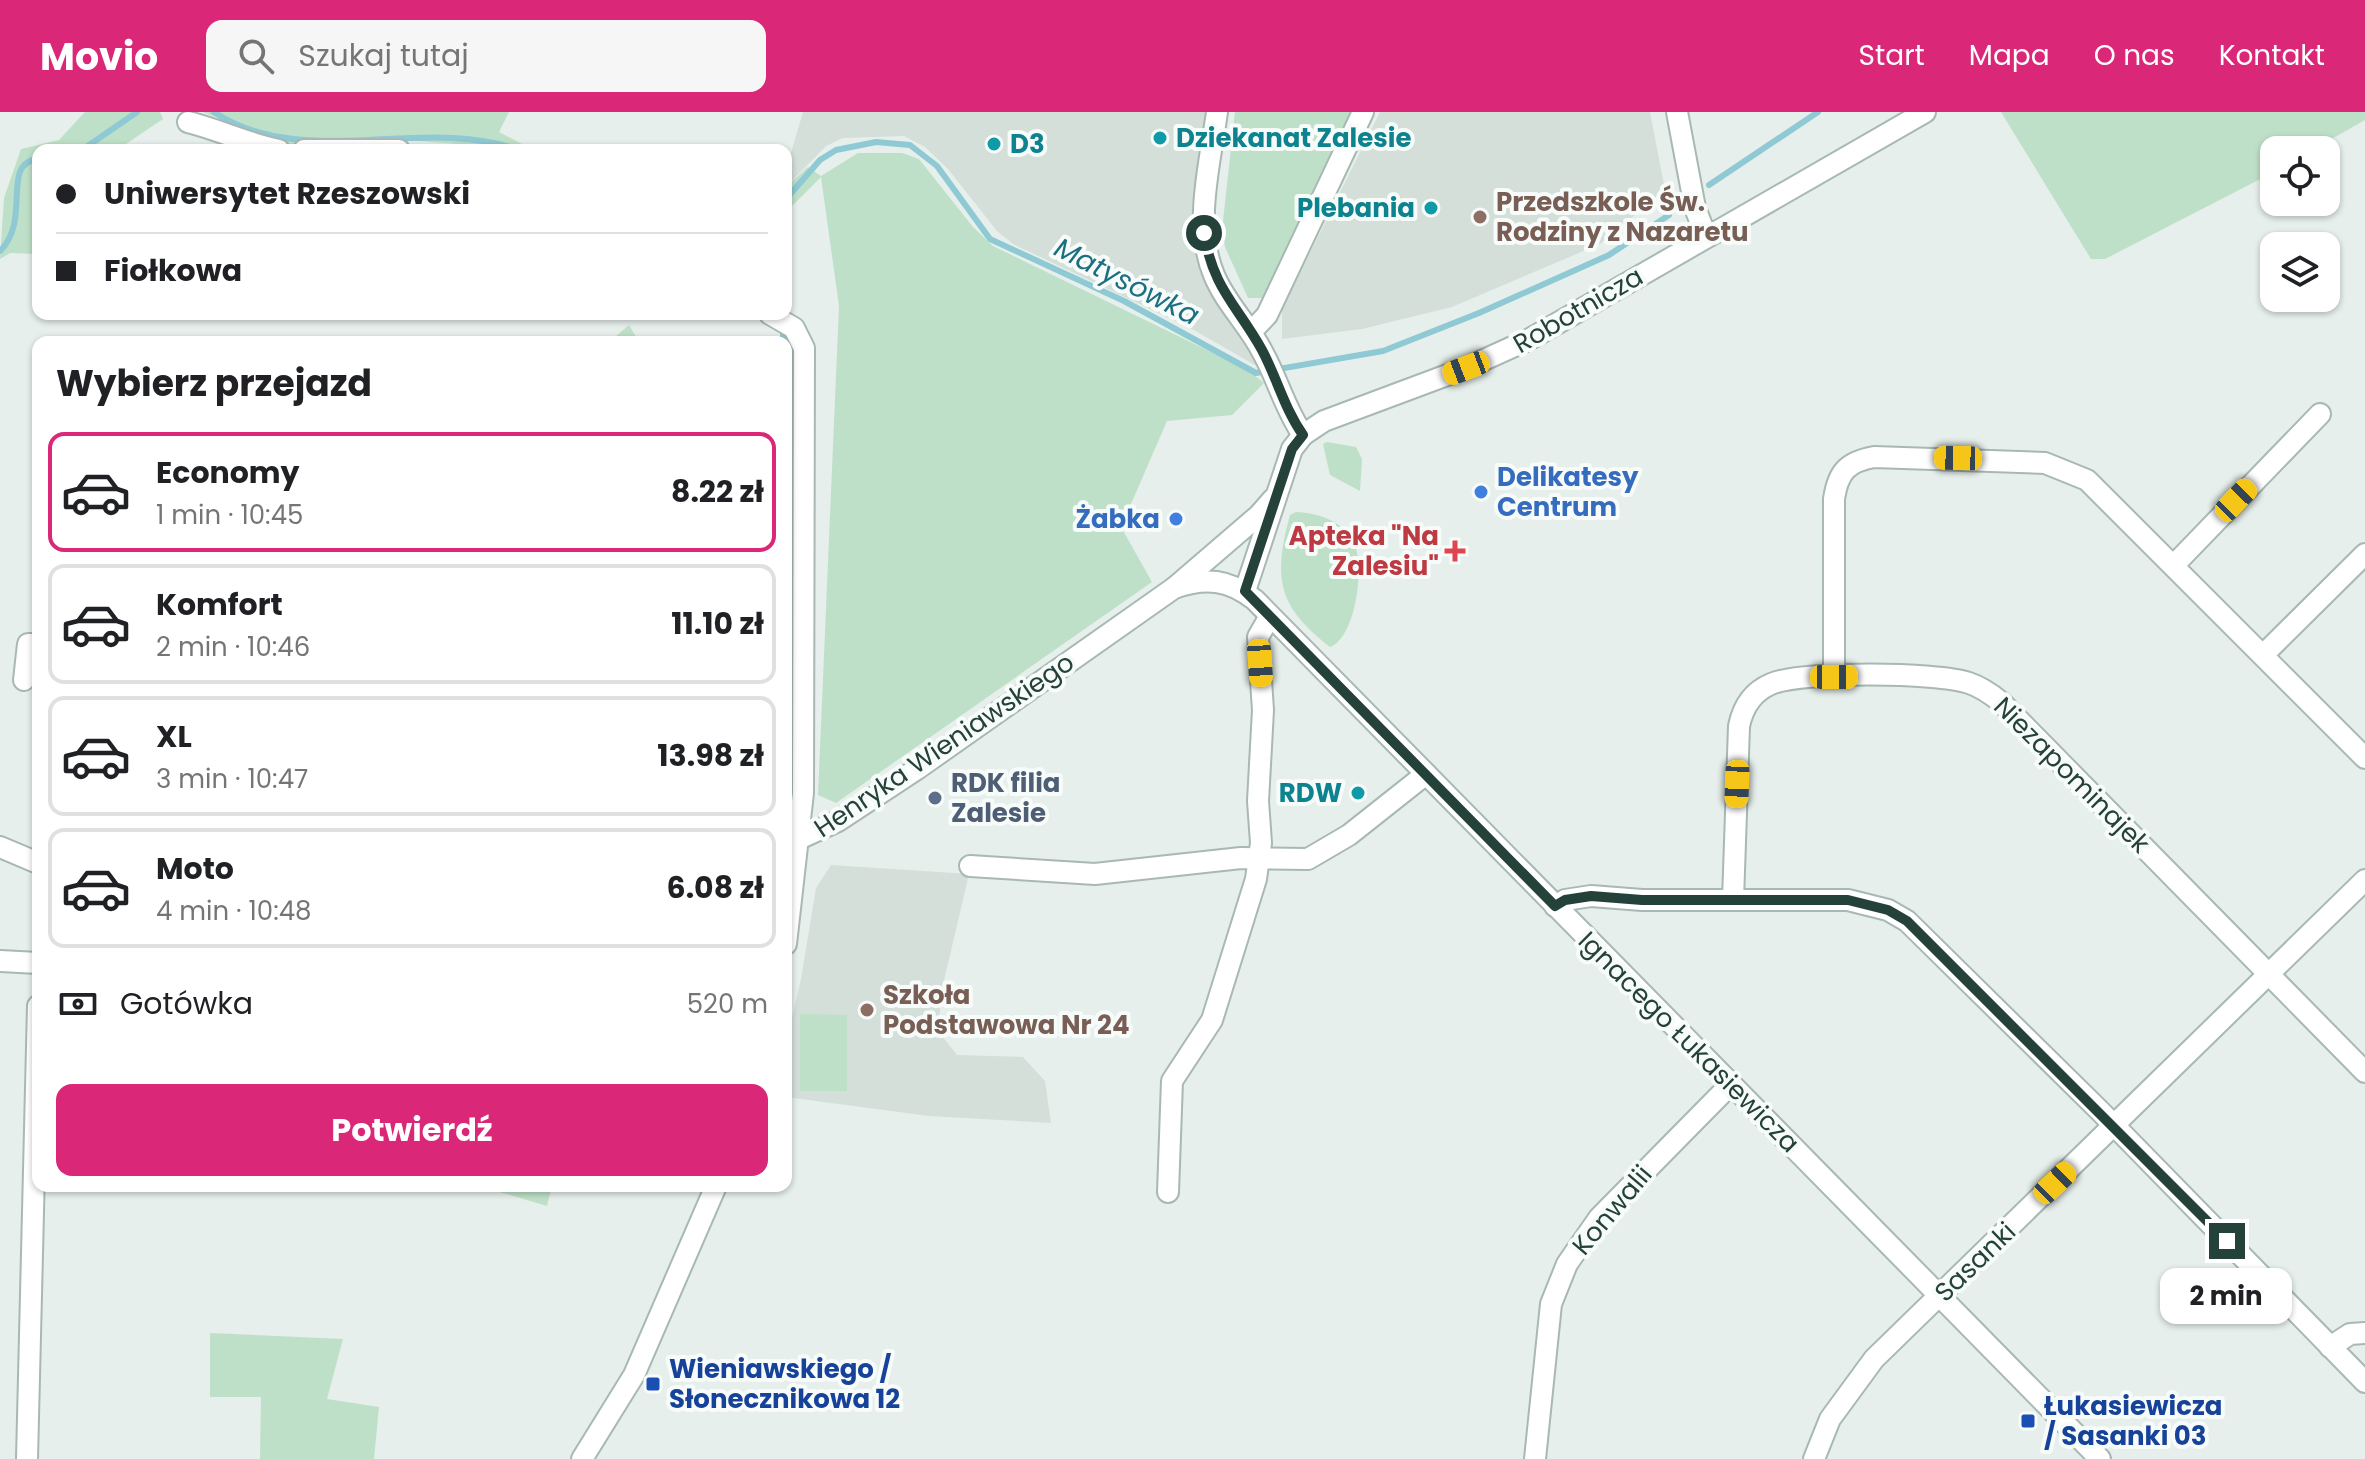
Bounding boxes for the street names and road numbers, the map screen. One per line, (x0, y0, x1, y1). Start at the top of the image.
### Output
street label: Robotnicza (1506, 258, 1650, 362)
street label: Henryka Wieniawskiego (807, 644, 1081, 846)
street label: Niezapominajek (1986, 689, 2159, 862)
street label: Ignacego Łukasiewicza (1570, 923, 1808, 1161)
street label: Konwalii (1564, 1157, 1660, 1263)
street label: Sasanki (1926, 1214, 2024, 1310)

